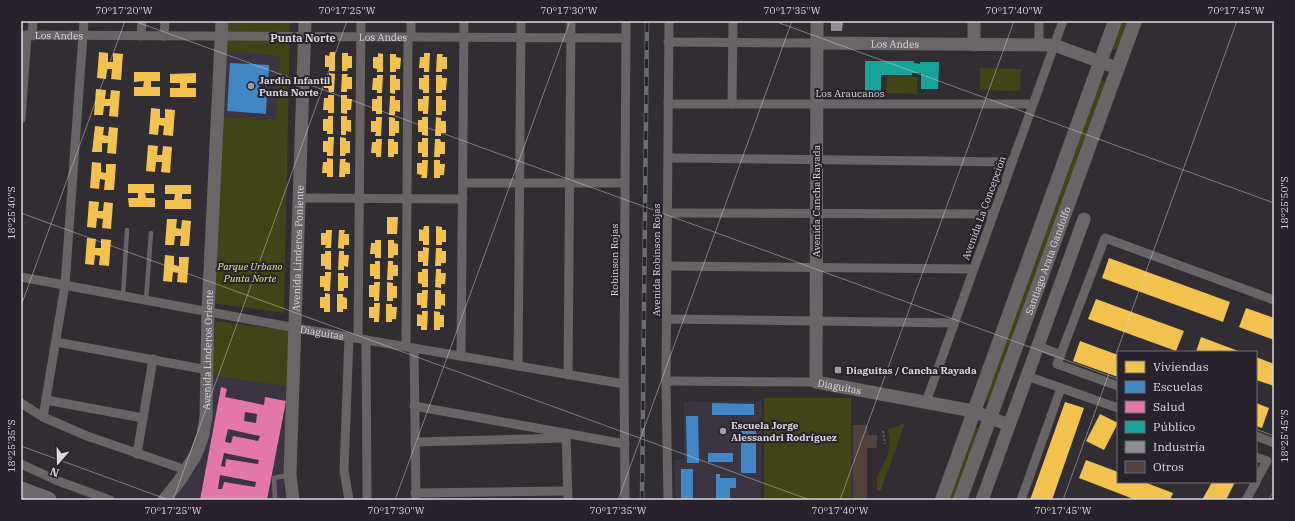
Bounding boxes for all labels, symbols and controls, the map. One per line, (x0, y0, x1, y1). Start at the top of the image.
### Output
text: 70°17'20"W (95, 4, 153, 17)
text: 70°17'25"W (318, 4, 376, 17)
text: 70°17'30"W (540, 4, 598, 17)
text: 70°17'35"W (763, 4, 821, 17)
text: 70°17'40"W (985, 4, 1043, 17)
text: 70°17'45"W (1207, 4, 1265, 17)
street label: Los Andes (35, 29, 83, 42)
street label: Los Andes (359, 30, 407, 43)
district label: Punta Norte (270, 31, 336, 45)
street label: Los Andes (871, 37, 919, 50)
place label: Jardín Infantil Punta Norte (259, 74, 330, 99)
marker: Jardín Infantil Punta Norte (246, 81, 256, 91)
street label: Los Araucanos (815, 87, 885, 100)
street label: Avenida Cancha Rayada (810, 144, 823, 257)
street label: Avenida La Concepción (959, 154, 1009, 262)
text: 18°25'50"S (1278, 176, 1291, 230)
street label: Avenida Linderos Poniente (289, 185, 306, 312)
text: 18°25'40"S (5, 186, 18, 240)
street label: Avenida Robinson Rojas (650, 203, 663, 317)
street label: Santiago Arata Gandolfo (1022, 204, 1073, 316)
street label: Robinson Rojas (608, 224, 621, 296)
park label: Parque Urbano Punta Norte (216, 260, 283, 285)
street label: Avenida Linderos Oriente (200, 289, 216, 410)
street label: Diaguitas (299, 322, 345, 343)
legend (1117, 351, 1257, 483)
text: Viviendas (1153, 359, 1209, 374)
place label: Diaguitas / Cancha Rayada (846, 364, 977, 377)
marker: Diaguitas / Cancha Rayada (833, 365, 843, 375)
street label: Diaguitas (817, 376, 863, 397)
text: Escuelas (1153, 379, 1203, 394)
text: Salud (1153, 399, 1185, 414)
text: 18°25'45"S (1278, 409, 1291, 463)
text: 18°25'35"S (5, 419, 18, 473)
place label: Escuela Jorge Alessandri Rodríguez (731, 419, 837, 444)
text: Público (1153, 419, 1196, 434)
marker: Escuela Jorge Alessandri Rodríguez (718, 426, 728, 436)
text: Industria (1153, 439, 1206, 454)
north arrow (38, 443, 78, 483)
text: Otros (1153, 459, 1184, 474)
text: N (48, 464, 61, 480)
text: 70°17'25"W (144, 504, 202, 517)
text: 70°17'30"W (367, 504, 425, 517)
text: 70°17'35"W (589, 504, 647, 517)
text: 70°17'40"W (811, 504, 869, 517)
text: 70°17'45"W (1034, 504, 1092, 517)

